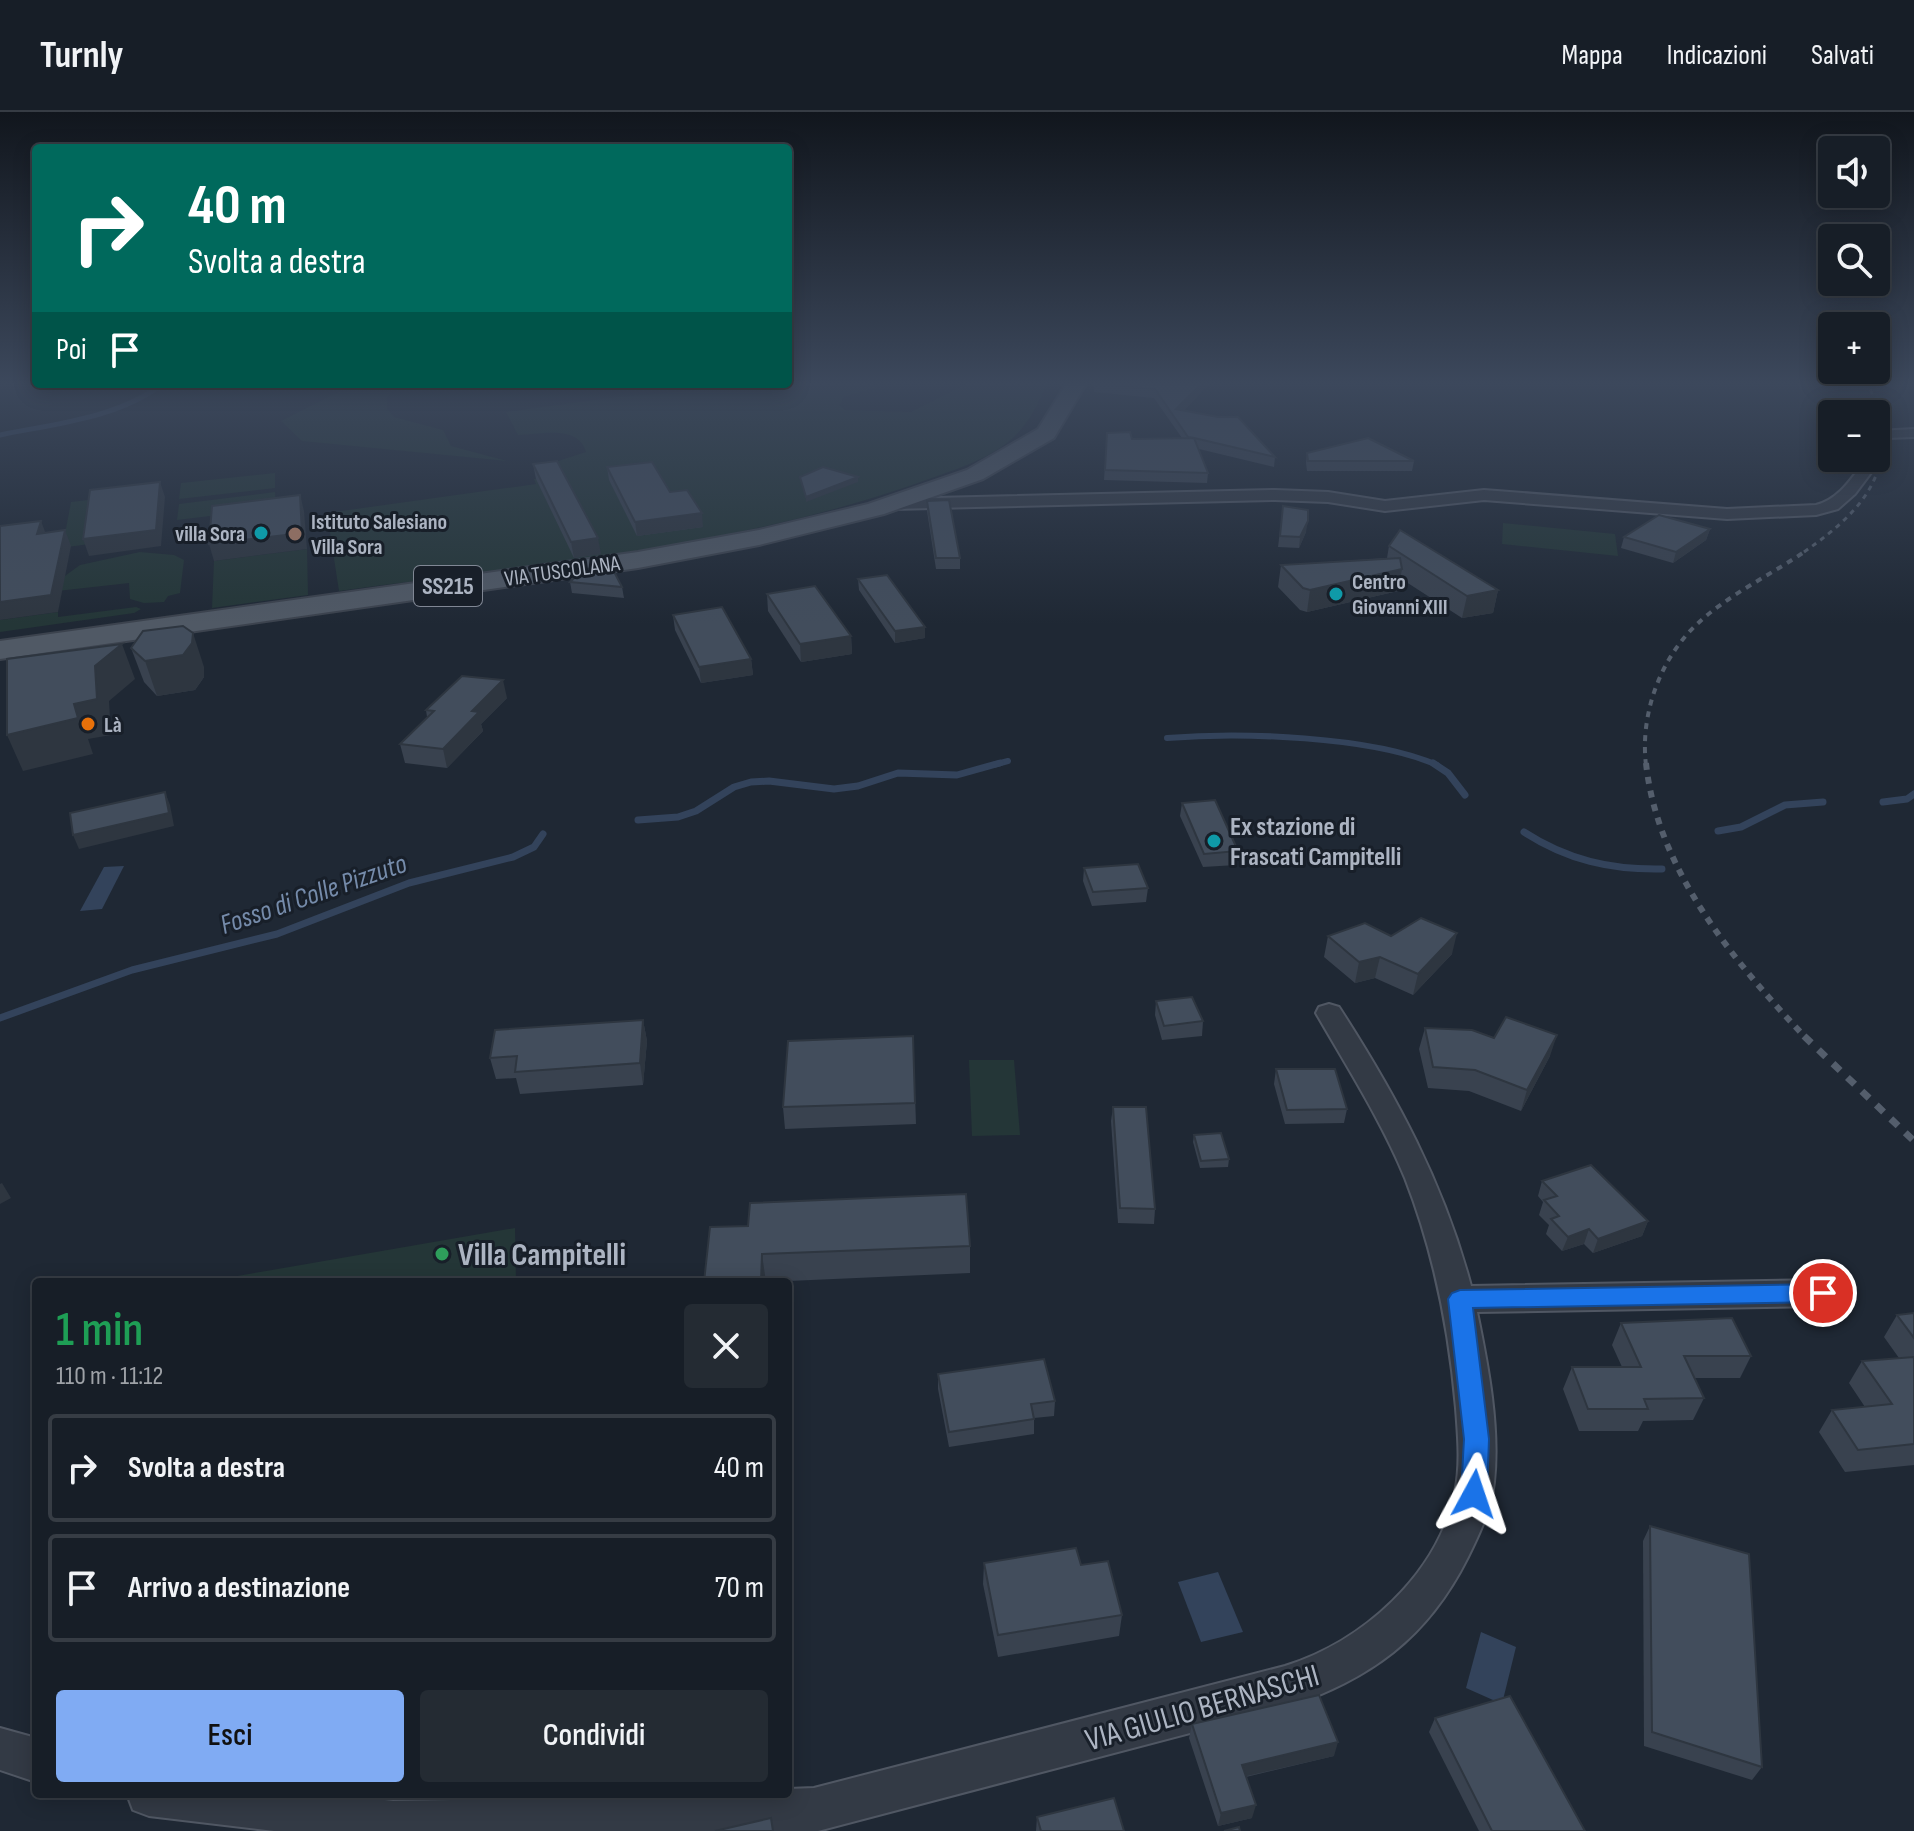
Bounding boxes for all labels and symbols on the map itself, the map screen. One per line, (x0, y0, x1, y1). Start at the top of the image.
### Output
place label: Istituto Salesiano Villa Sora (311, 509, 447, 561)
place label: villa Sora (175, 521, 245, 548)
marker: villa Sora (252, 524, 270, 542)
marker: Istituto Salesiano Villa Sora (286, 525, 304, 543)
street label: VIA TUSCOLANA (503, 550, 622, 593)
road number: SS215 (414, 566, 482, 606)
place label: Centro Giovanni XIII (1352, 569, 1448, 621)
marker: Centro Giovanni XIII (1327, 585, 1345, 603)
place label: Là (104, 712, 122, 739)
marker: Là (79, 715, 97, 733)
place label: Ex stazione di Frascati Campitelli (1230, 812, 1401, 873)
marker: Ex stazione di Frascati Campitelli (1205, 832, 1223, 850)
water label: Fosso di Colle Pizzuto (216, 847, 412, 942)
place label: Villa Campitelli (458, 1236, 626, 1275)
marker: Villa Campitelli (433, 1245, 451, 1263)
pin (1789, 1259, 1857, 1327)
position arrow (1432, 1452, 1516, 1536)
street label: VIA GIULIO BERNASCHI (1081, 1656, 1324, 1760)

